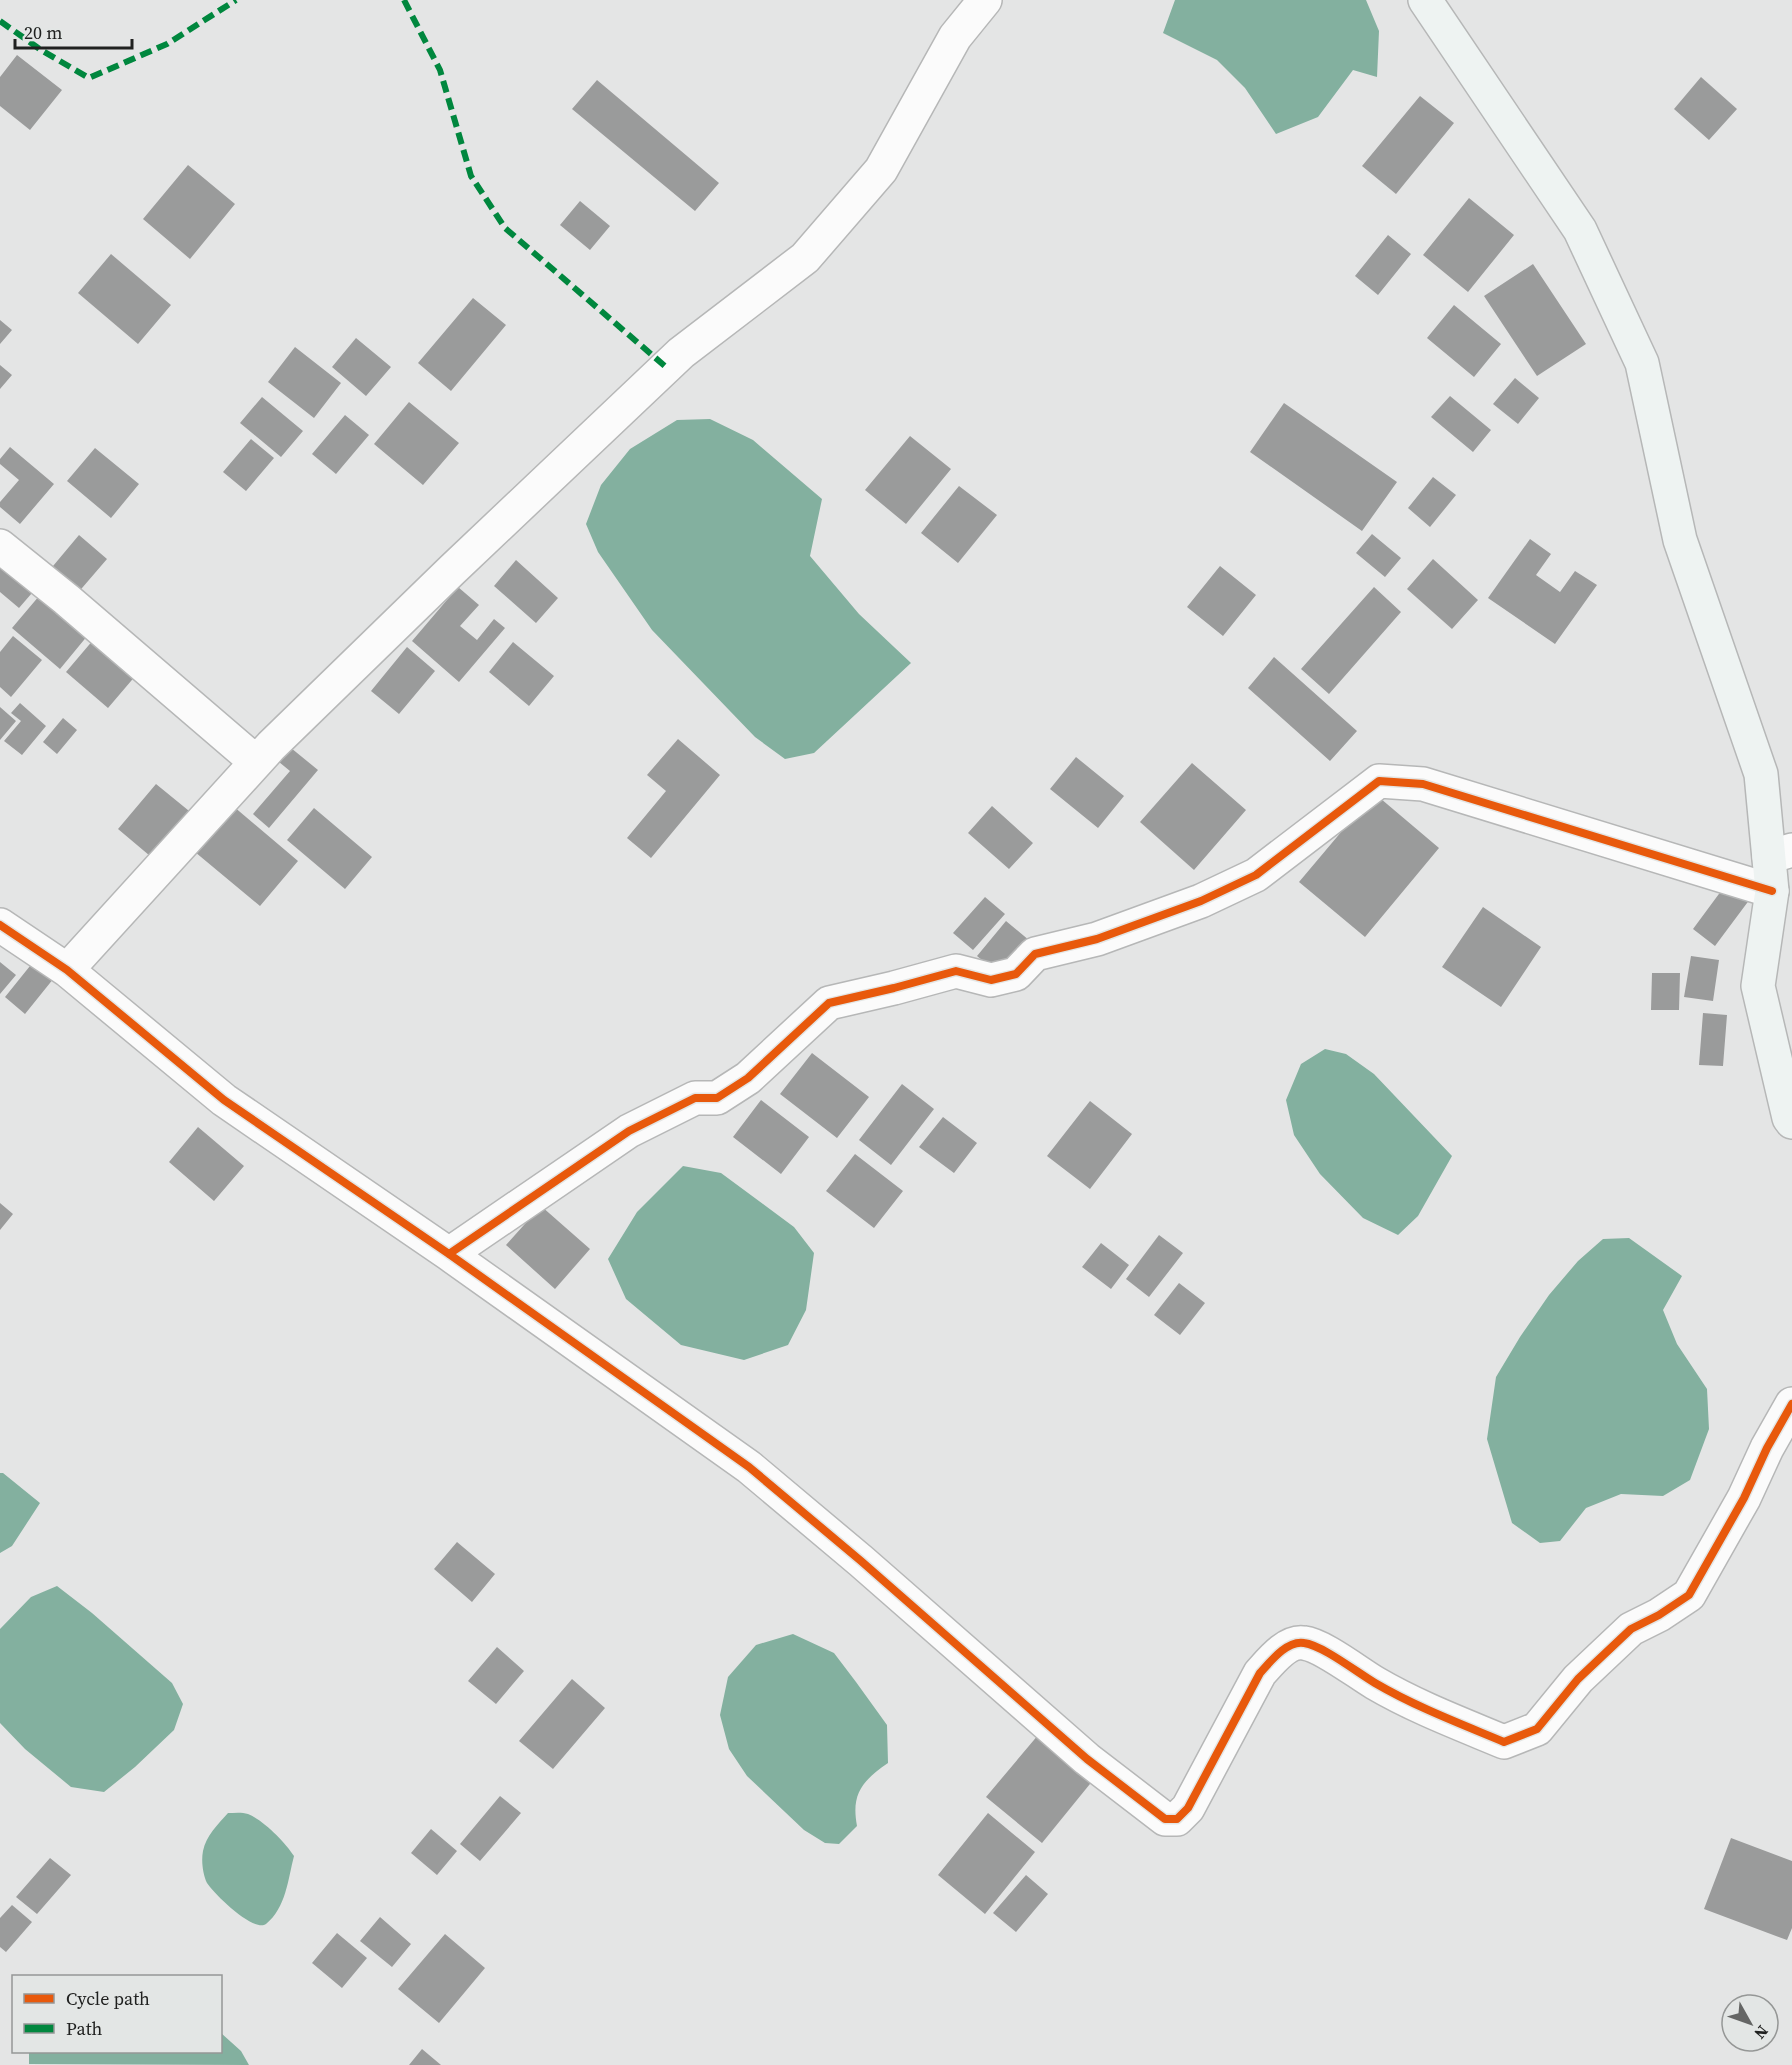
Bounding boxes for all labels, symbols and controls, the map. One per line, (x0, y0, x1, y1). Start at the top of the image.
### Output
scale bar (15, 12, 132, 50)
text: 20 m (24, 20, 62, 45)
legend (12, 1975, 222, 2053)
text: Cycle path (66, 1986, 150, 2011)
north arrow (1720, 1993, 1780, 2053)
text: Path (66, 2016, 103, 2041)
text: N (1749, 2021, 1774, 2044)

